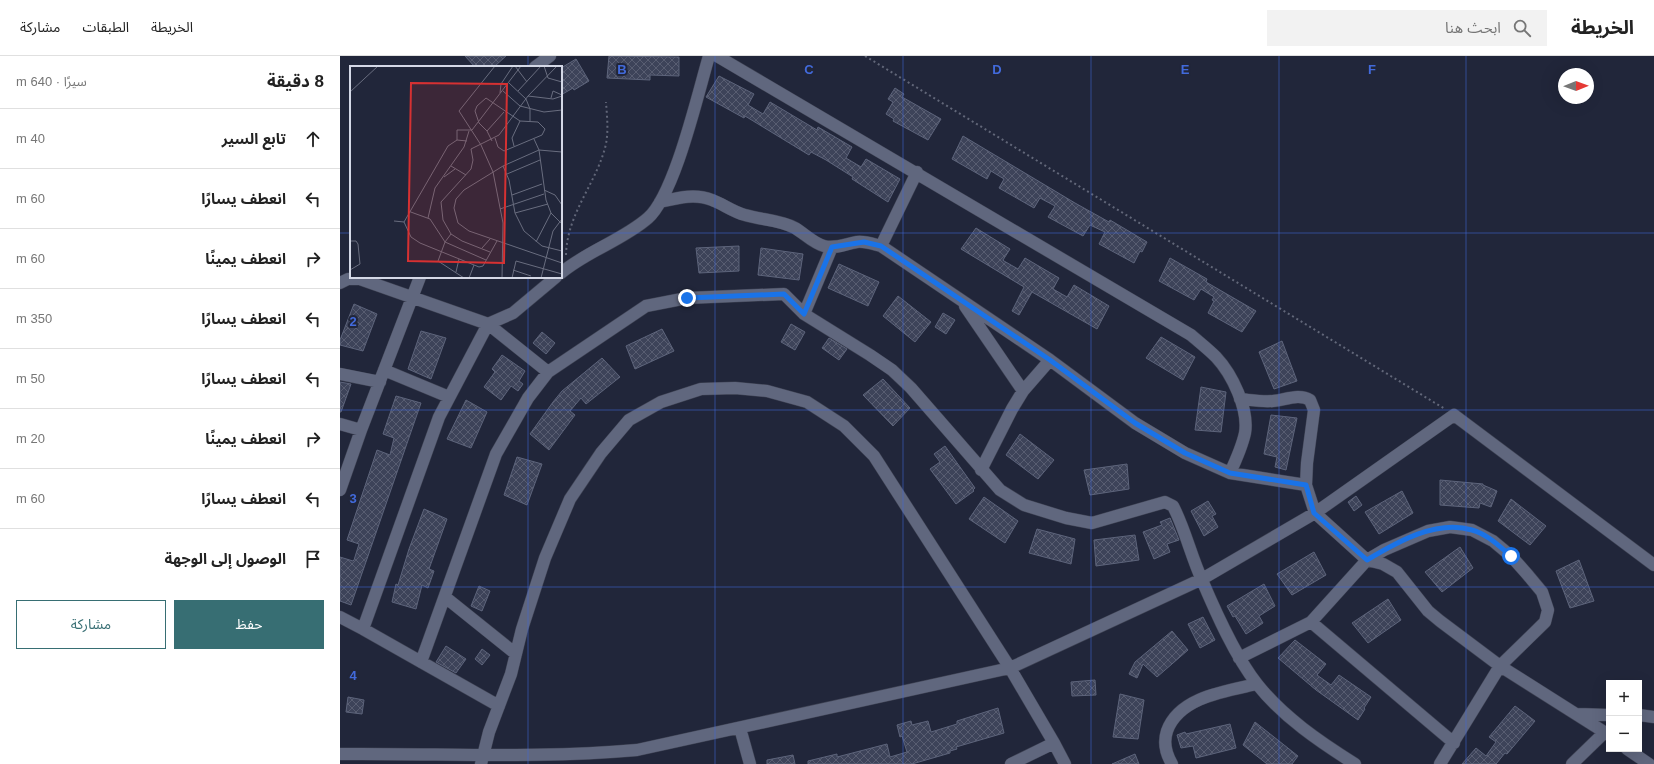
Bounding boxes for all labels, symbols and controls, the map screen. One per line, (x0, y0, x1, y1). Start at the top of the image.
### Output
search box (1267, 10, 1547, 46)
icon: search (1511, 17, 1533, 39)
text: الخريطة (1571, 17, 1634, 38)
text: مشاركة (20, 19, 60, 35)
text: الطبقات (82, 19, 129, 35)
text: الخريطة (151, 19, 193, 35)
text: ابحث هنا (1445, 19, 1501, 36)
text: B (617, 62, 627, 77)
text: C (804, 62, 814, 77)
text: D (992, 62, 1002, 77)
text: E (1181, 62, 1190, 77)
text: F (1368, 62, 1376, 77)
inset map (350, 66, 562, 278)
north arrow (1558, 68, 1594, 104)
text: 8 دقيقة (267, 72, 324, 91)
text: سيرًا · 640 m (16, 74, 87, 89)
icon: ahead (302, 128, 324, 150)
text: تابع السير (222, 130, 286, 147)
text: 40 m (16, 131, 45, 146)
icon: left (302, 188, 324, 210)
text: انعطف يسارًا (201, 190, 286, 207)
text: 60 m (16, 191, 45, 206)
icon: right (302, 248, 324, 270)
text: انعطف يمينًا (205, 250, 286, 267)
text: 60 m (16, 251, 45, 266)
route end (678, 289, 696, 307)
icon: left (302, 308, 324, 330)
text: انعطف يسارًا (201, 310, 286, 327)
text: 350 m (16, 311, 52, 326)
text: 2 (349, 314, 357, 329)
icon: left (302, 368, 324, 390)
text: انعطف يسارًا (201, 370, 286, 387)
text: 50 m (16, 371, 45, 386)
icon: right (302, 428, 324, 450)
text: انعطف يمينًا (205, 430, 286, 447)
text: 20 m (16, 431, 45, 446)
icon: left (302, 488, 324, 510)
text: انعطف يسارًا (201, 490, 286, 507)
text: 60 m (16, 491, 45, 506)
text: 3 (349, 491, 357, 506)
route start (1502, 547, 1520, 565)
icon: arrive (302, 548, 324, 570)
text: الوصول إلى الوجهة (164, 550, 286, 567)
button: مشاركة (16, 600, 166, 649)
button: حفظ (174, 600, 324, 649)
text: 4 (349, 668, 357, 683)
map controls (1606, 680, 1642, 752)
button: + (1606, 680, 1642, 716)
button: − (1606, 716, 1642, 752)

